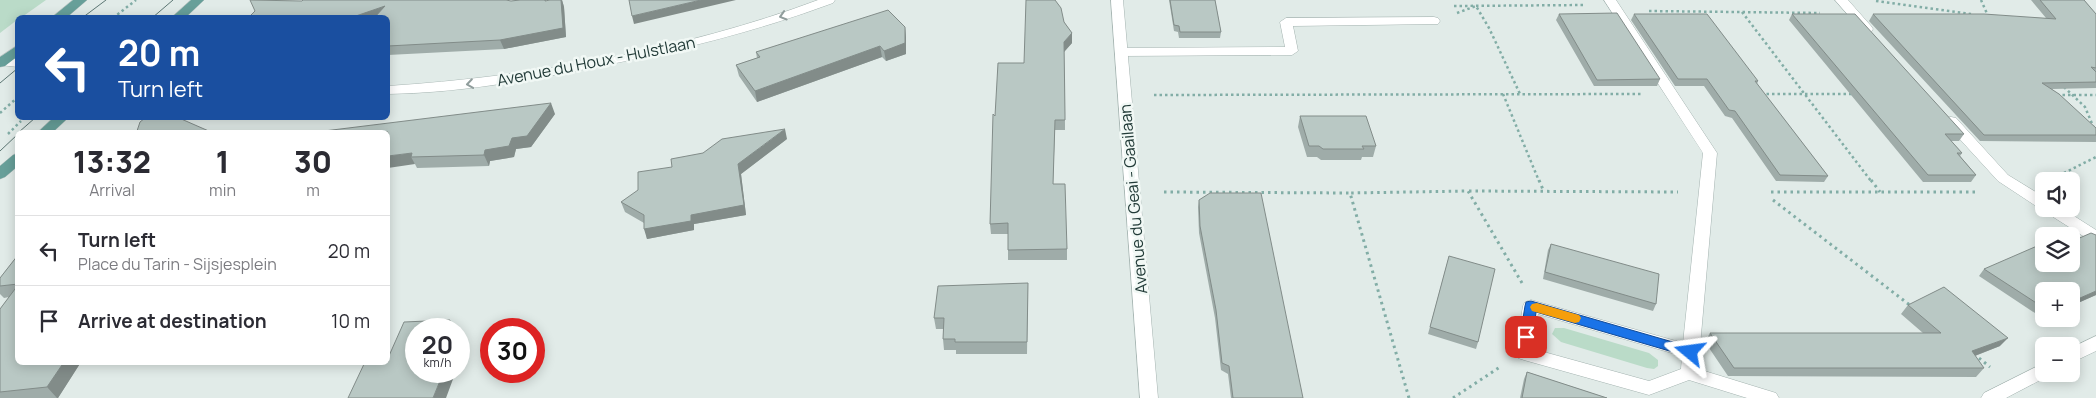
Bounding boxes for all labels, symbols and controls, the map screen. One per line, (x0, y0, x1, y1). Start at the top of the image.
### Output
one-way arrow (779, 10, 787, 20)
text: 20 m (118, 29, 200, 77)
street label: Avenue du Houx - Hulstlaan (495, 31, 697, 91)
icon: left (35, 35, 100, 100)
text: Turn left (118, 74, 203, 104)
one-way arrow (466, 78, 475, 88)
street label: Avenue du Geai - Gaailaan (1114, 103, 1152, 295)
text: 13:32 (73, 141, 151, 182)
text: 1 (216, 141, 229, 182)
text: 30 (294, 141, 332, 182)
map controls (2035, 172, 2080, 382)
button: sound (2035, 172, 2080, 217)
text: Arrival (89, 179, 135, 201)
text: min (209, 179, 236, 201)
text: m (306, 179, 320, 201)
text: Turn left (78, 227, 156, 253)
button: layers (2035, 227, 2080, 272)
icon: left (35, 237, 63, 265)
text: 20 m (328, 238, 370, 264)
text: Place du Tarin - Sijsjesplein (78, 253, 277, 275)
button: + (2035, 282, 2080, 327)
icon: arrive (35, 307, 63, 335)
text: Arrive at destination (78, 308, 267, 334)
text: 10 m (331, 308, 370, 334)
pin (1505, 316, 1547, 358)
speed limit sign: 30 (480, 318, 545, 383)
icon: arrive (1512, 323, 1540, 351)
position arrow (1663, 325, 1715, 377)
text: 20 (422, 327, 453, 362)
button: − (2035, 337, 2080, 382)
text: km/h (424, 354, 451, 371)

